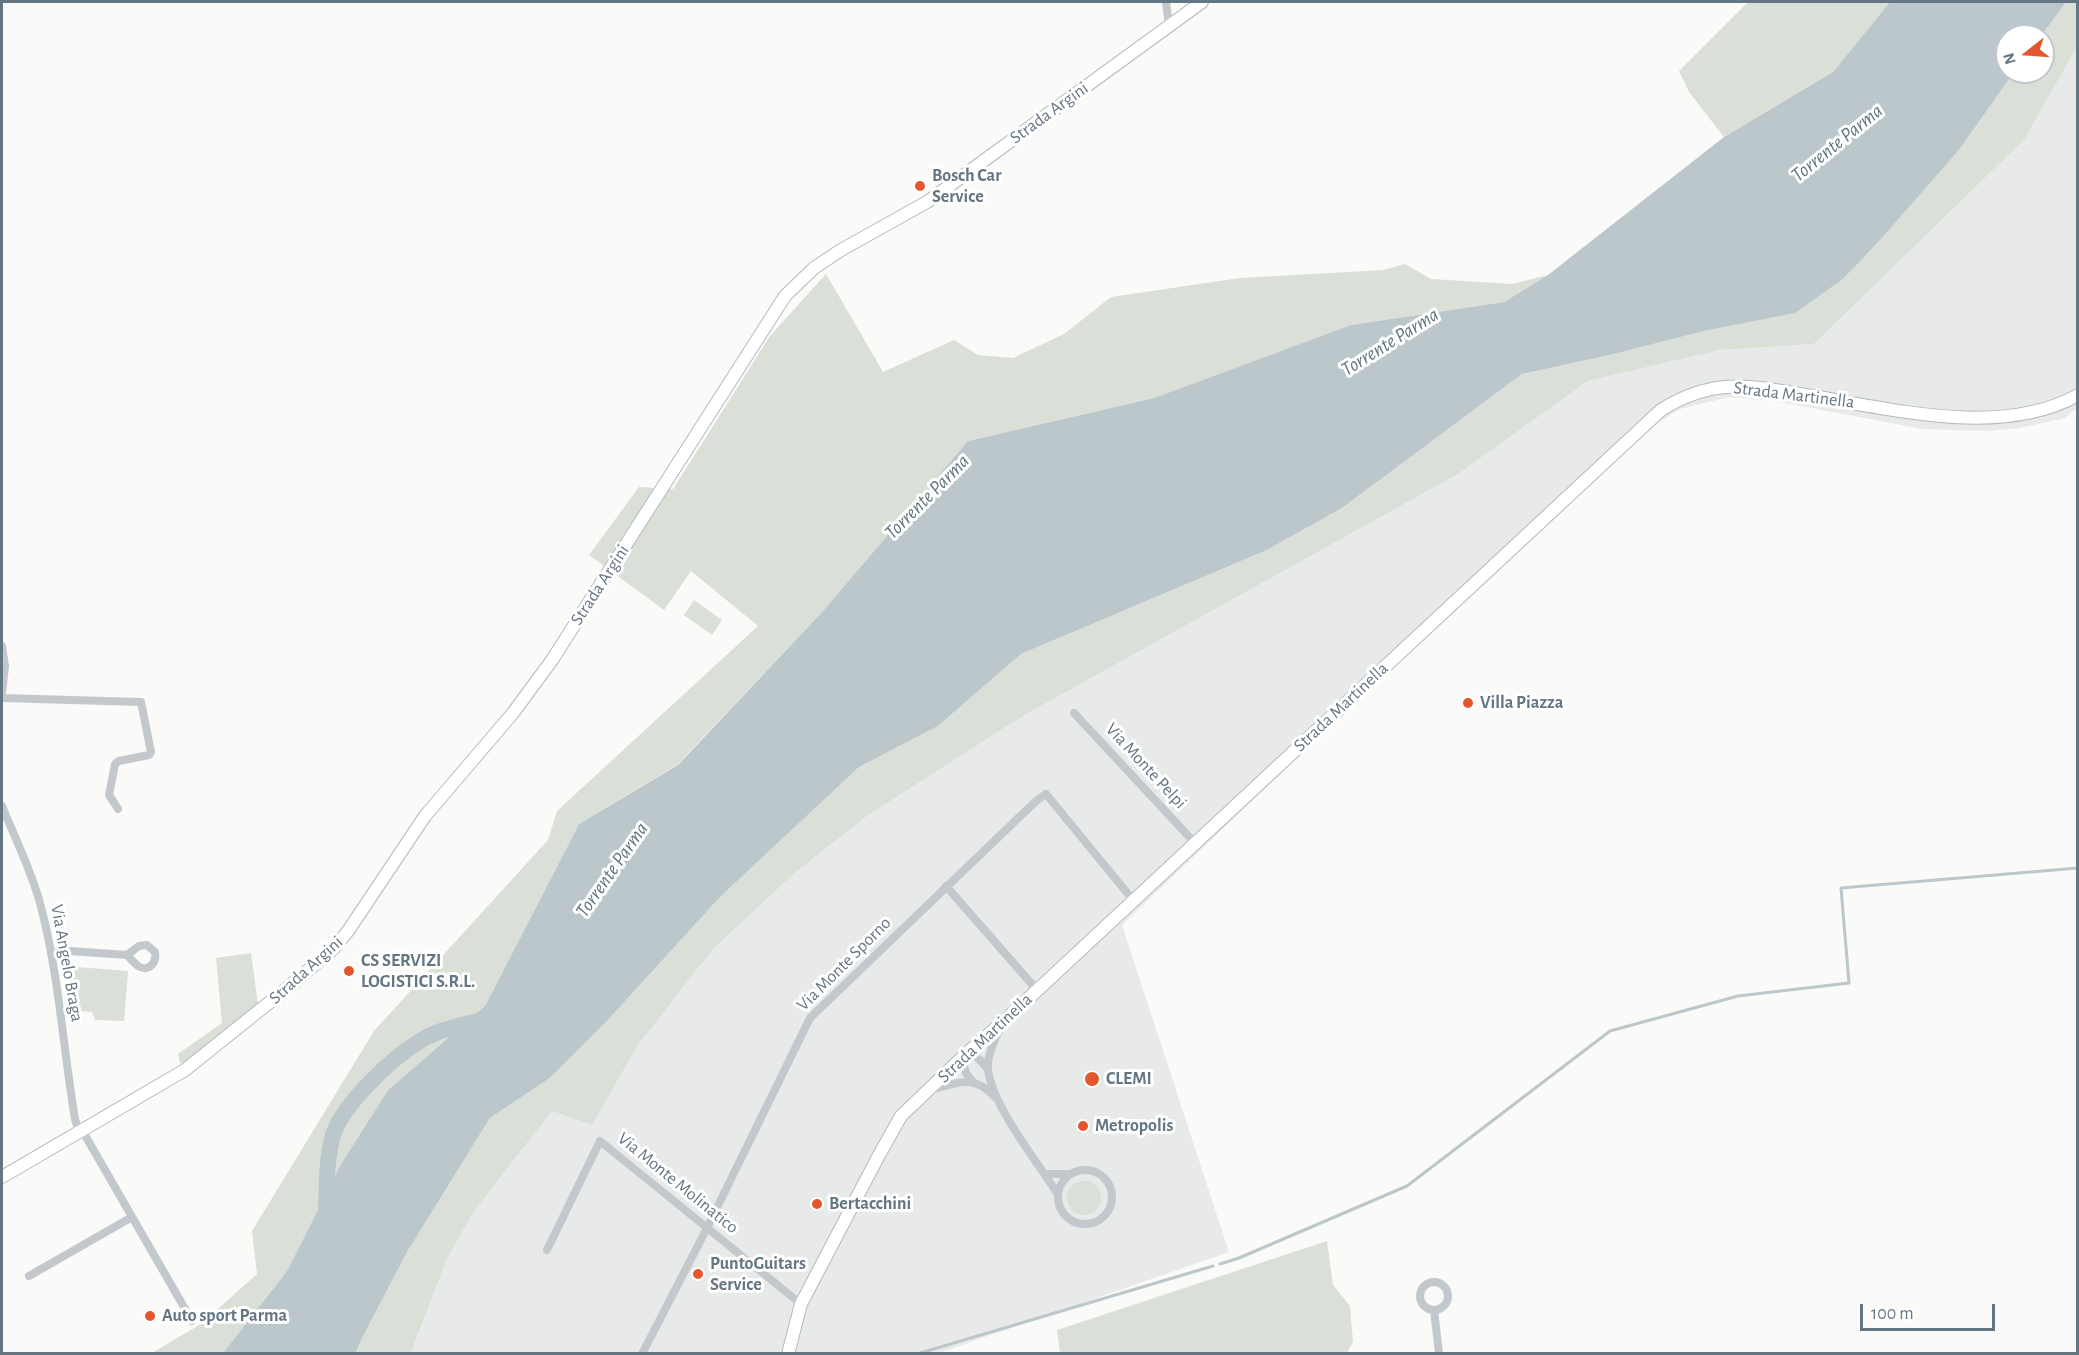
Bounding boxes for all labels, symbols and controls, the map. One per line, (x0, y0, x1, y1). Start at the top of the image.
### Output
north arrow (1995, 24, 2055, 84)
text: N (2000, 51, 2019, 66)
street label: Strada Argini (1006, 77, 1092, 149)
water label: Torrente Parma (1786, 99, 1888, 187)
place label: Bosch Car Service (932, 165, 1001, 207)
marker: Bosch Car Service (913, 179, 927, 193)
water label: Torrente Parma (1337, 303, 1443, 381)
street label: Strada Martinella (1732, 377, 1856, 413)
water label: Torrente Parma (879, 449, 975, 545)
street label: Strada Argini (566, 541, 634, 629)
street label: Strada Martinella (1289, 658, 1393, 756)
place label: Villa Piazza (1480, 692, 1563, 714)
marker: Villa Piazza (1461, 696, 1475, 710)
street label: Via Monte Pelpi (1101, 719, 1191, 813)
water label: Torrente Parma (570, 818, 654, 922)
street label: Via Angelo Braga (46, 903, 88, 1023)
street label: Via Monte Sporno (792, 912, 896, 1016)
street label: Strada Argini (265, 931, 347, 1009)
place label: CS SERVIZI LOGISTICI S.R.L. (361, 950, 475, 992)
marker: CS SERVIZI LOGISTICI S.R.L. (342, 964, 356, 978)
street label: Strada Martinella (933, 989, 1037, 1087)
place label: CLEMI (1106, 1068, 1152, 1090)
marker: CLEMI (1083, 1070, 1101, 1088)
place label: Metropolis (1095, 1115, 1173, 1137)
marker: Metropolis (1076, 1119, 1090, 1133)
street label: Via Monte Molinatico (613, 1128, 743, 1238)
place label: Bertacchini (829, 1193, 911, 1215)
marker: Bertacchini (810, 1197, 824, 1211)
place label: PuntoGuitars Service (710, 1253, 806, 1296)
marker: PuntoGuitars Service (691, 1267, 705, 1281)
scale bar (1863, 1292, 1998, 1330)
place label: Auto sport Parma (162, 1305, 287, 1327)
text: 100 m (1871, 1305, 1914, 1323)
marker: Auto sport Parma (143, 1309, 157, 1323)

